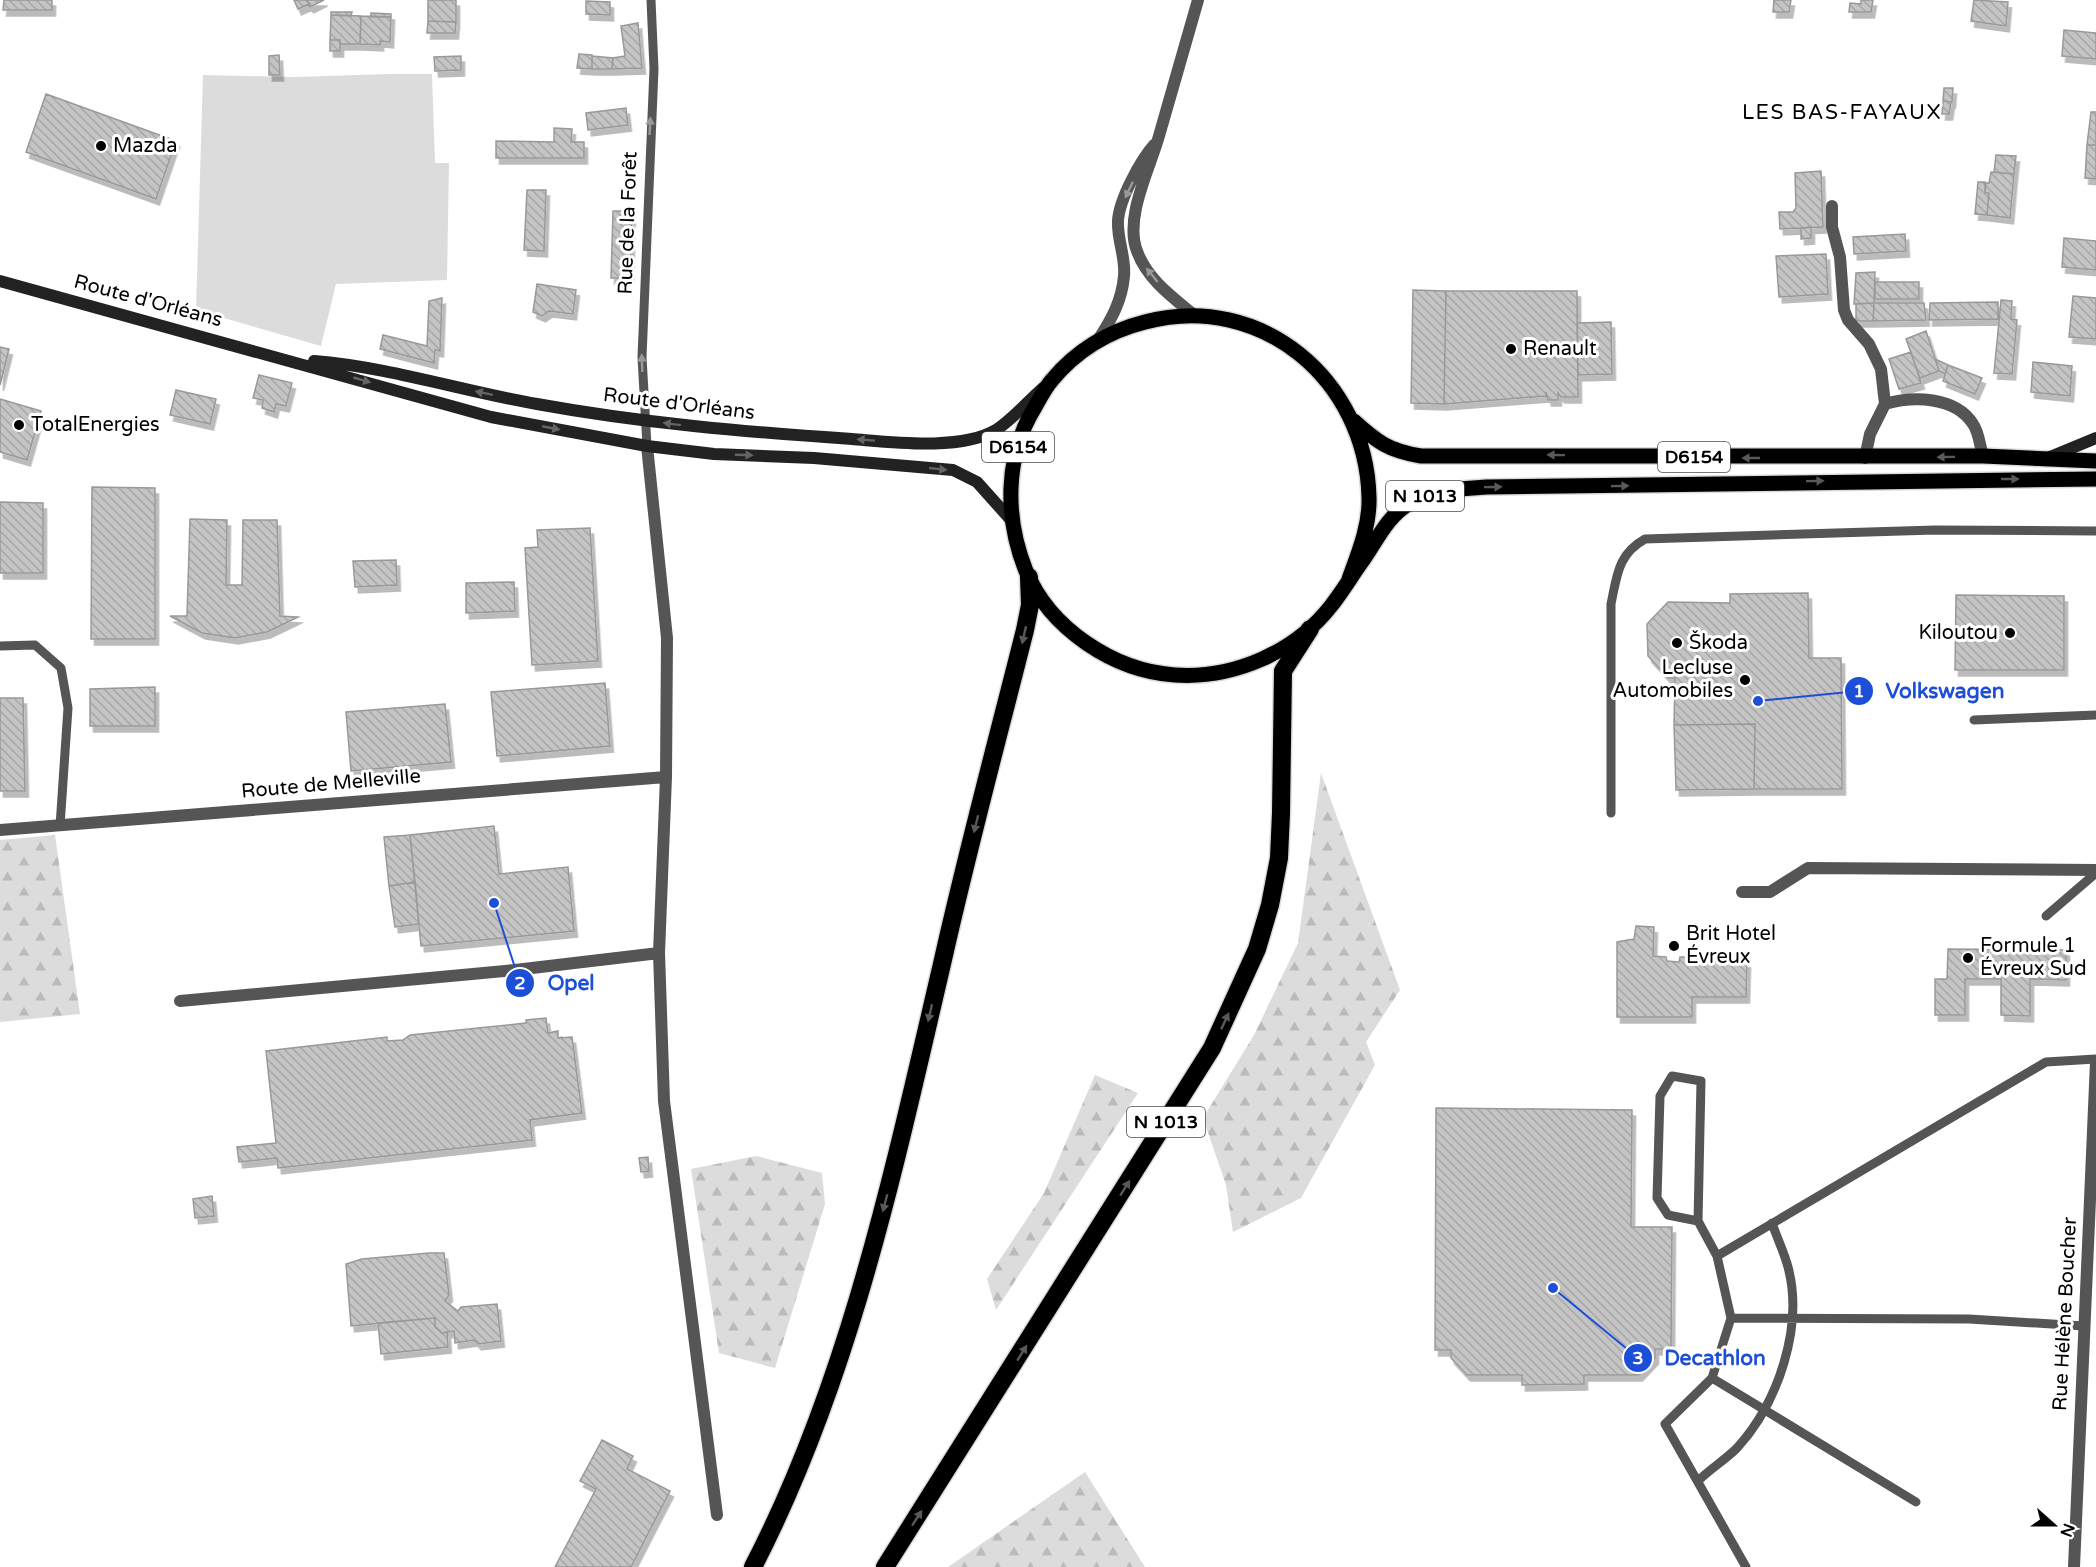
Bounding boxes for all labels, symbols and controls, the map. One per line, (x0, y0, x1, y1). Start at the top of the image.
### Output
district label: LES BAS-FAYAUX (1742, 100, 1942, 125)
one-way arrow (645, 116, 655, 135)
place label: Mazda (113, 134, 177, 158)
marker: Mazda (94, 139, 108, 153)
street label: Rue de la Forêt (614, 151, 643, 295)
one-way arrow (1124, 181, 1133, 198)
one-way arrow (1145, 267, 1158, 283)
street label: Route d'Orléans (71, 270, 225, 332)
place label: Renault (1523, 337, 1597, 361)
marker: Renault (1504, 342, 1518, 356)
one-way arrow (638, 353, 647, 372)
one-way arrow (353, 376, 371, 385)
street label: Route d'Orléans (602, 383, 756, 425)
one-way arrow (474, 388, 493, 397)
place label: TotalEnergies (31, 413, 160, 437)
marker: TotalEnergies (12, 418, 26, 432)
one-way arrow (662, 419, 681, 429)
one-way arrow (542, 424, 561, 433)
road number: D6154 (982, 432, 1054, 462)
one-way arrow (857, 435, 876, 445)
road number: D6154 (1658, 442, 1730, 472)
one-way arrow (1547, 450, 1566, 460)
one-way arrow (735, 451, 754, 460)
one-way arrow (1937, 452, 1956, 462)
one-way arrow (1742, 453, 1761, 462)
one-way arrow (929, 464, 948, 474)
one-way arrow (2001, 474, 2020, 484)
one-way arrow (1805, 476, 1824, 486)
road number: N 1013 (1386, 481, 1464, 511)
one-way arrow (1610, 481, 1629, 491)
one-way arrow (1484, 482, 1503, 492)
place label: Kiloutou (1918, 621, 1998, 645)
one-way arrow (1018, 625, 1028, 644)
marker: Kiloutou (2003, 626, 2017, 640)
place label: Škoda (1689, 630, 1748, 655)
marker: Škoda (1670, 636, 1684, 650)
place label: Lecluse Automobiles (1613, 656, 1733, 703)
callout: Volkswagen (1844, 672, 2017, 711)
marker: Lecluse Automobiles (1738, 673, 1752, 687)
text: Volkswagen (1886, 679, 2005, 704)
text: 1 (1853, 680, 1865, 702)
street label: Route de Melleville (240, 764, 422, 804)
one-way arrow (971, 815, 981, 833)
place label: Brit Hotel Évreux (1686, 922, 1776, 969)
place label: Formule 1 Évreux Sud (1980, 934, 2087, 981)
marker: Brit Hotel Évreux (1667, 939, 1681, 953)
marker: Formule 1 Évreux Sud (1961, 951, 1975, 965)
callout: Opel (505, 964, 607, 1003)
text: Opel (547, 971, 595, 996)
text: 2 (514, 972, 526, 994)
one-way arrow (925, 1004, 934, 1023)
one-way arrow (1220, 1012, 1229, 1029)
road number: N 1013 (1127, 1107, 1205, 1137)
one-way arrow (1120, 1180, 1131, 1196)
one-way arrow (880, 1194, 889, 1212)
street label: Rue Hélène Boucher (2048, 1216, 2082, 1411)
callout: Decathlon (1623, 1338, 1778, 1377)
one-way arrow (1016, 1345, 1027, 1361)
text: Decathlon (1664, 1346, 1766, 1371)
text: 3 (1632, 1347, 1644, 1369)
north arrow (2024, 1495, 2084, 1555)
one-way arrow (911, 1510, 922, 1526)
text: N (2055, 1520, 2079, 1540)

